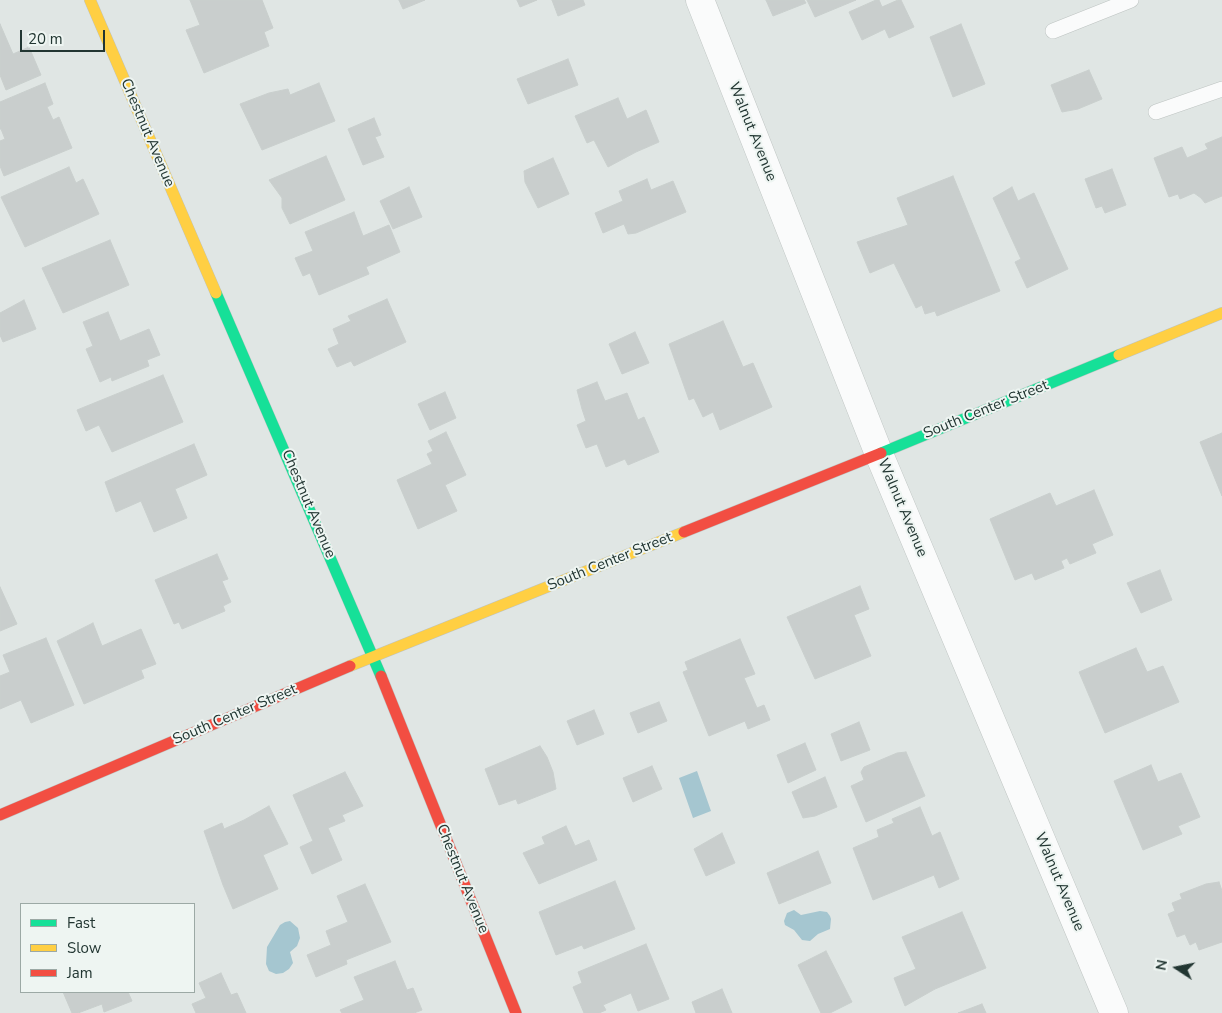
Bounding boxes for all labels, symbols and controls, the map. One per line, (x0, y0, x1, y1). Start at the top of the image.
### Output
scale bar (22, 20, 108, 52)
text: 20 m (28, 29, 63, 49)
street label: Chestnut Avenue (116, 76, 178, 190)
street label: Walnut Avenue (724, 80, 780, 184)
street label: South Center Street (921, 377, 1051, 443)
street label: Chestnut Avenue (277, 447, 339, 561)
street label: Walnut Avenue (873, 456, 931, 560)
street label: South Center Street (545, 529, 675, 595)
street label: South Center Street (170, 681, 300, 749)
street label: Chestnut Avenue (432, 822, 492, 936)
street label: Walnut Avenue (1030, 830, 1088, 934)
legend (20, 903, 195, 993)
text: Fast (67, 913, 95, 933)
text: Slow (67, 938, 101, 958)
north arrow (1152, 943, 1202, 993)
text: N (1151, 958, 1172, 972)
text: Jam (67, 963, 93, 983)

